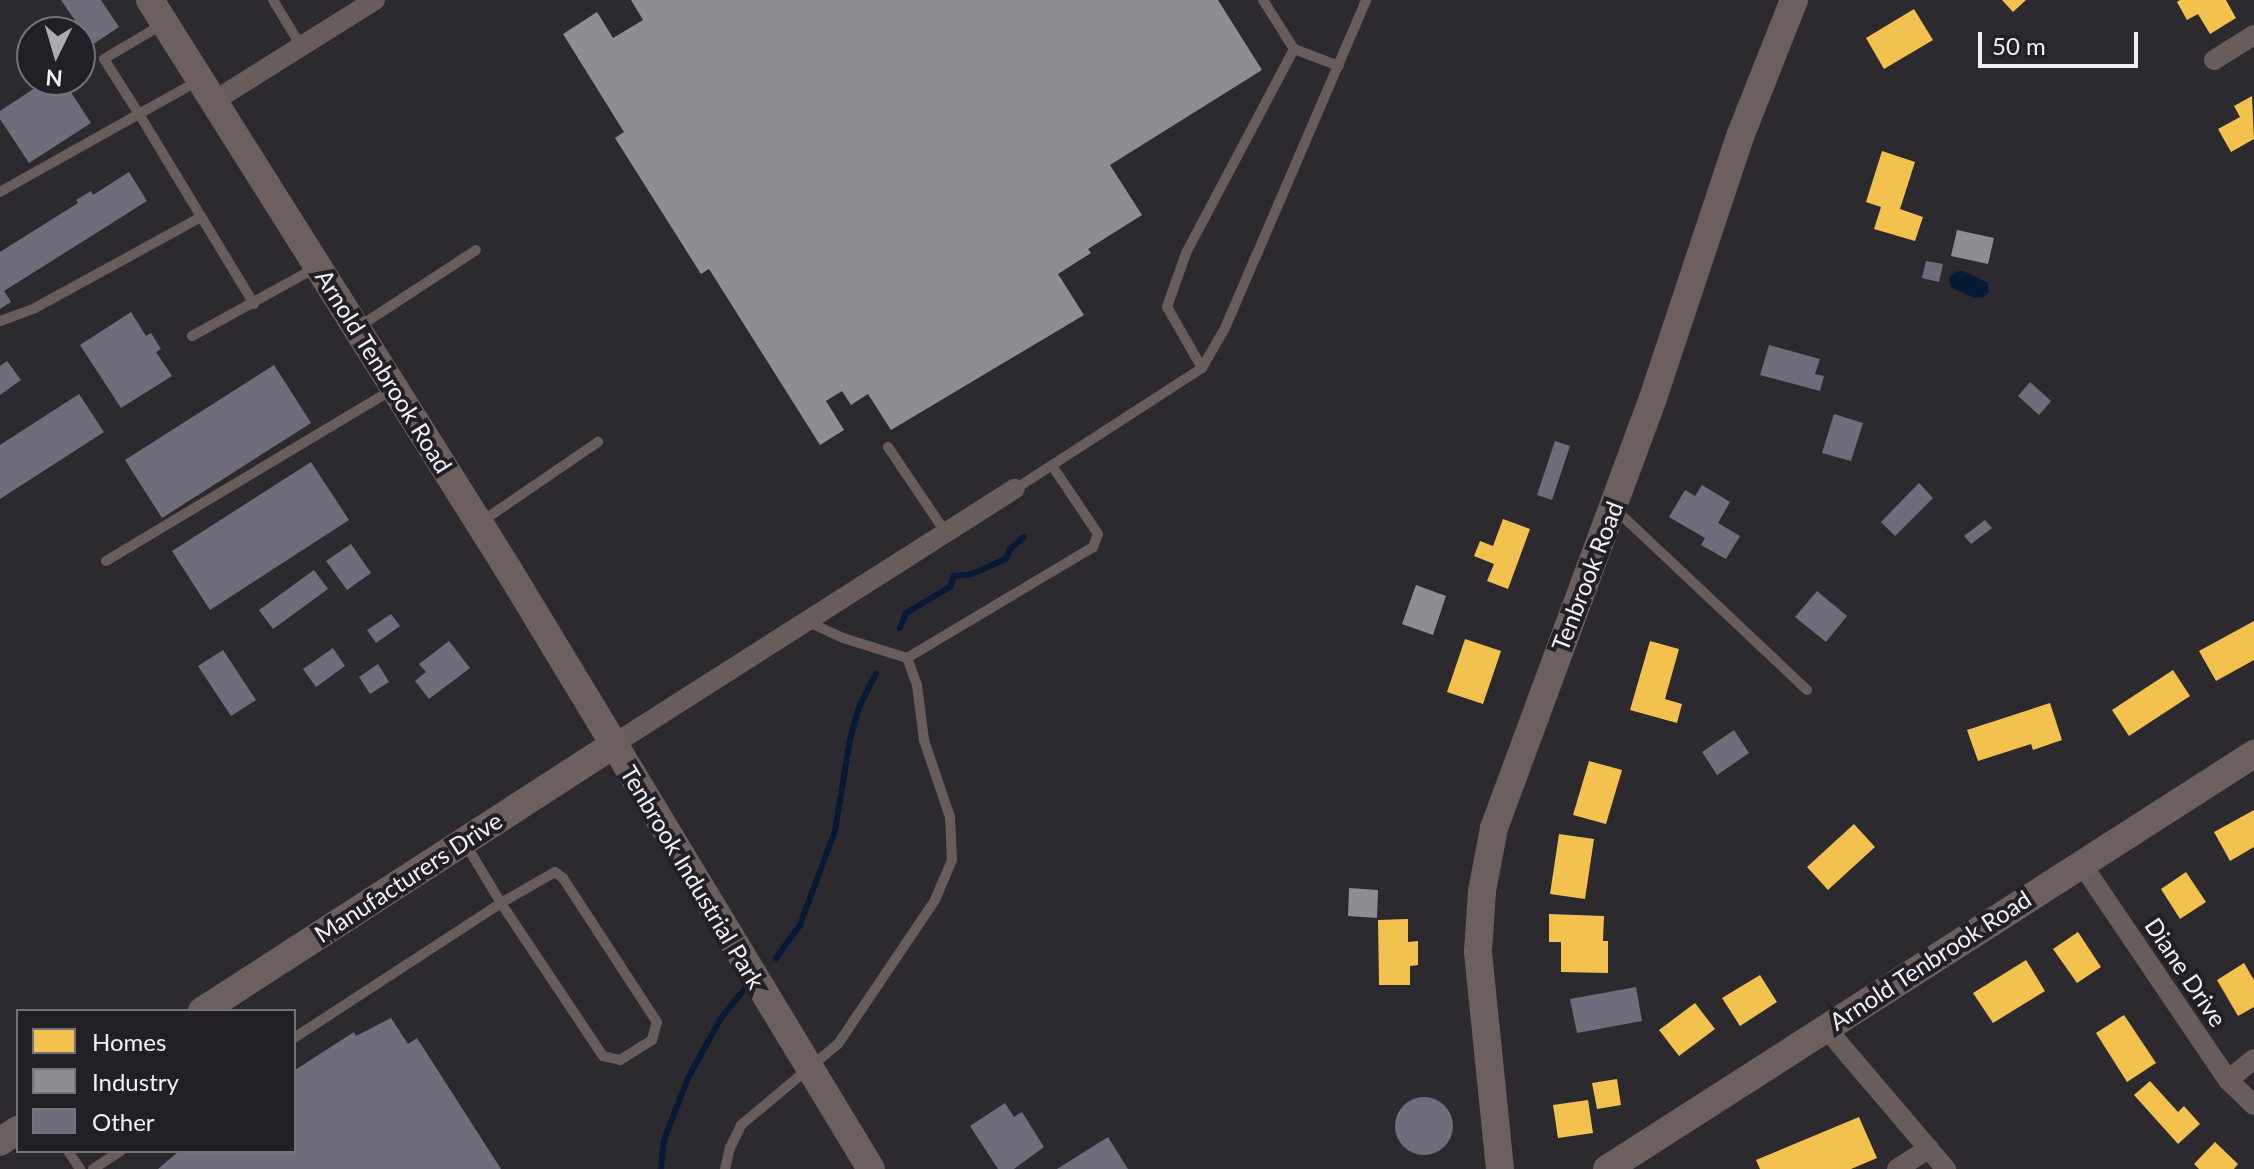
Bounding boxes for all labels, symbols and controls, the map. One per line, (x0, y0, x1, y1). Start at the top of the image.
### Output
north arrow (16, 16, 96, 96)
scale bar (1982, 16, 2142, 66)
text: 50 m (1992, 31, 2046, 60)
text: N (44, 64, 64, 93)
street label: Arnold Tenbrook Road (310, 264, 458, 478)
street label: Tenbrook Road (1545, 497, 1629, 655)
street label: Tenbrook Industrial Park (615, 760, 771, 994)
street label: Manufacturers Drive (309, 806, 507, 948)
street label: Arnold Tenbrook Road (1824, 884, 2036, 1036)
street label: Diane Drive (2139, 912, 2233, 1032)
legend (16, 1009, 296, 1153)
text: Homes (92, 1027, 166, 1056)
text: Industry (92, 1067, 179, 1096)
text: Other (92, 1107, 155, 1136)

